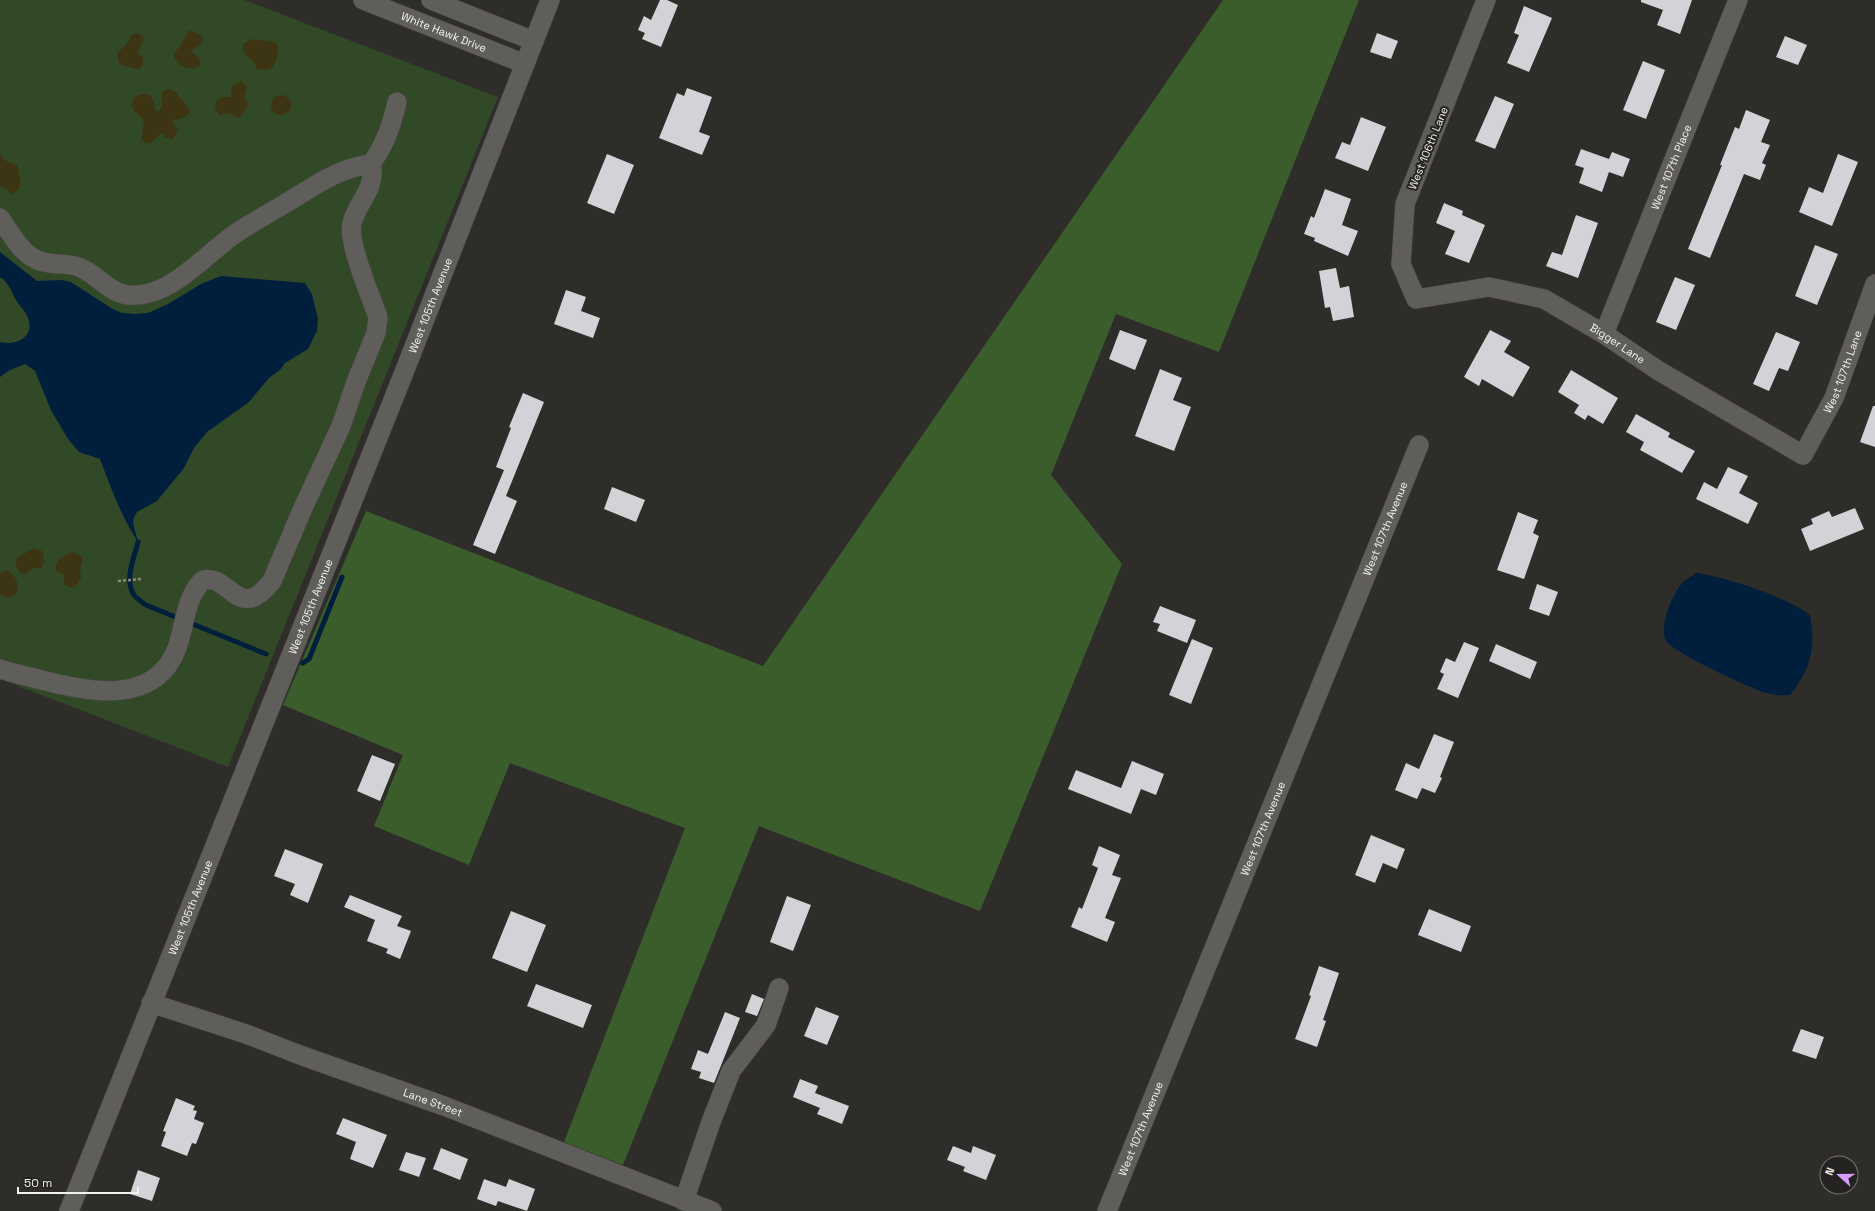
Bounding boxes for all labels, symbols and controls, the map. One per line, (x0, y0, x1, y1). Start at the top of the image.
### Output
street label: White Hawk Drive (399, 9, 489, 55)
street label: West 106th Lane (1405, 105, 1451, 191)
street label: West 107th Place (1648, 122, 1694, 212)
street label: West 105th Avenue (405, 256, 455, 355)
street label: Bigger Lane (1587, 320, 1648, 367)
street label: West 107th Lane (1820, 328, 1865, 415)
street label: West 107th Avenue (1360, 479, 1410, 578)
street label: West 105th Avenue (285, 557, 336, 656)
street label: West 107th Avenue (1237, 779, 1288, 878)
street label: West 105th Avenue (165, 858, 216, 957)
street label: West 107th Avenue (1115, 1079, 1166, 1178)
street label: Lane Street (401, 1085, 465, 1120)
north arrow (1819, 1155, 1859, 1195)
text: N (1822, 1165, 1838, 1177)
scale bar (18, 1169, 138, 1195)
text: 50 m (24, 1175, 52, 1191)

